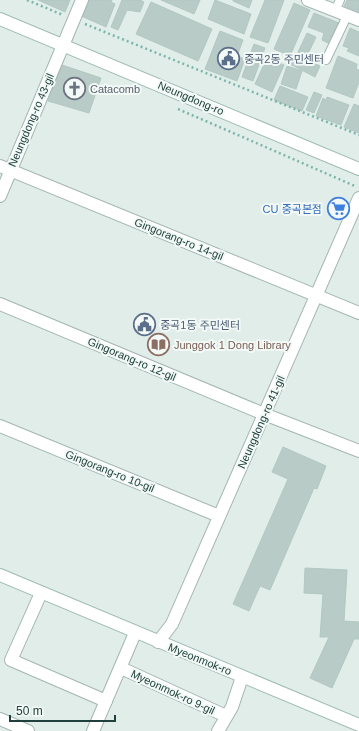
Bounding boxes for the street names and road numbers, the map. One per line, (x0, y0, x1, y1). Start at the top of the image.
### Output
street label: Neungdong-ro 43-gil (6, 71, 56, 169)
street label: Neungdong-ro (156, 79, 226, 117)
street label: Gingorang-ro 14-gil (133, 216, 225, 262)
street label: Gingorang-ro 12-gil (86, 335, 178, 383)
street label: Neungdong-ro 41-gil (235, 374, 287, 470)
street label: Gingorang-ro 10-gil (64, 448, 156, 494)
street label: Myeonmok-ro (167, 641, 233, 677)
street label: Myeonmok-ro 9-gil (129, 667, 217, 717)

